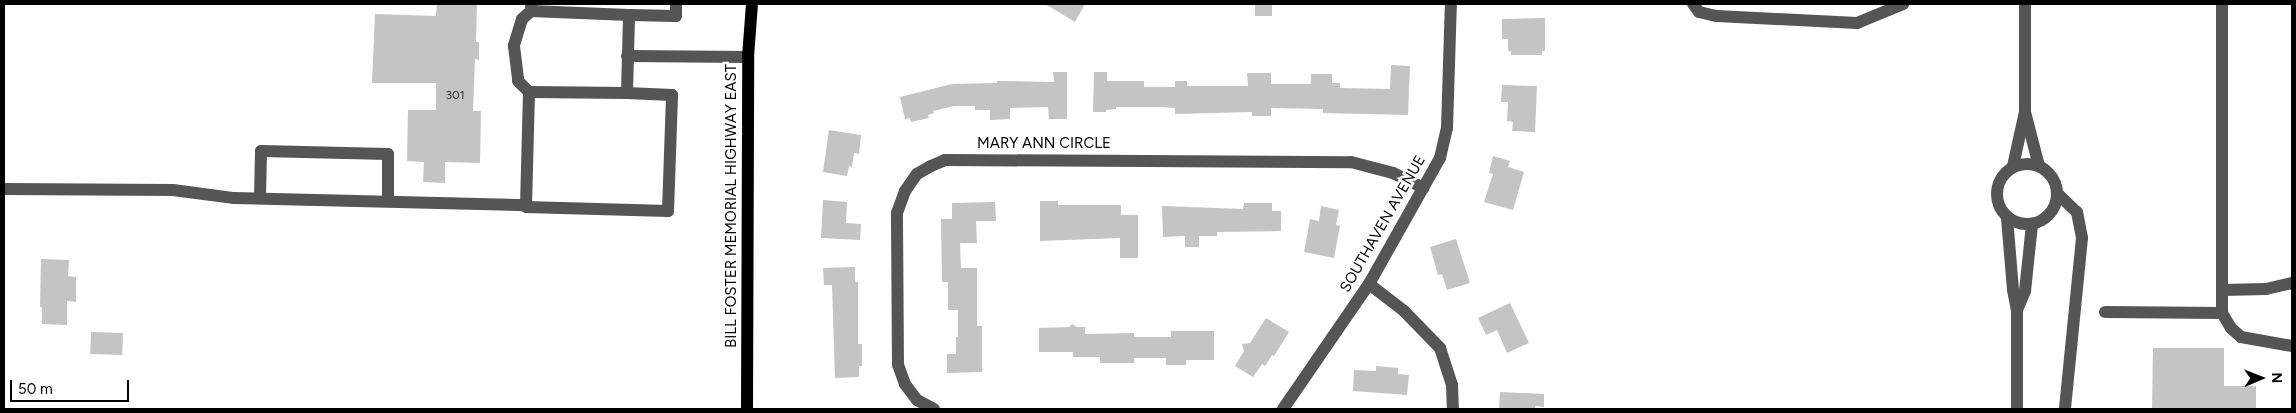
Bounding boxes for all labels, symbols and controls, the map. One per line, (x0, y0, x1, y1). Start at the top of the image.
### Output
street label: BILL FOSTER MEMORIAL HIGHWAY EAST (723, 64, 741, 348)
house number: 301 (445, 89, 465, 103)
street label: MARY ANN CIRCLE (977, 135, 1111, 153)
street label: SOUTHAVEN AVENUE (1336, 152, 1430, 296)
north arrow (2236, 353, 2286, 403)
scale bar (12, 370, 131, 402)
text: N (2268, 372, 2285, 383)
text: 50 m (18, 380, 53, 398)

